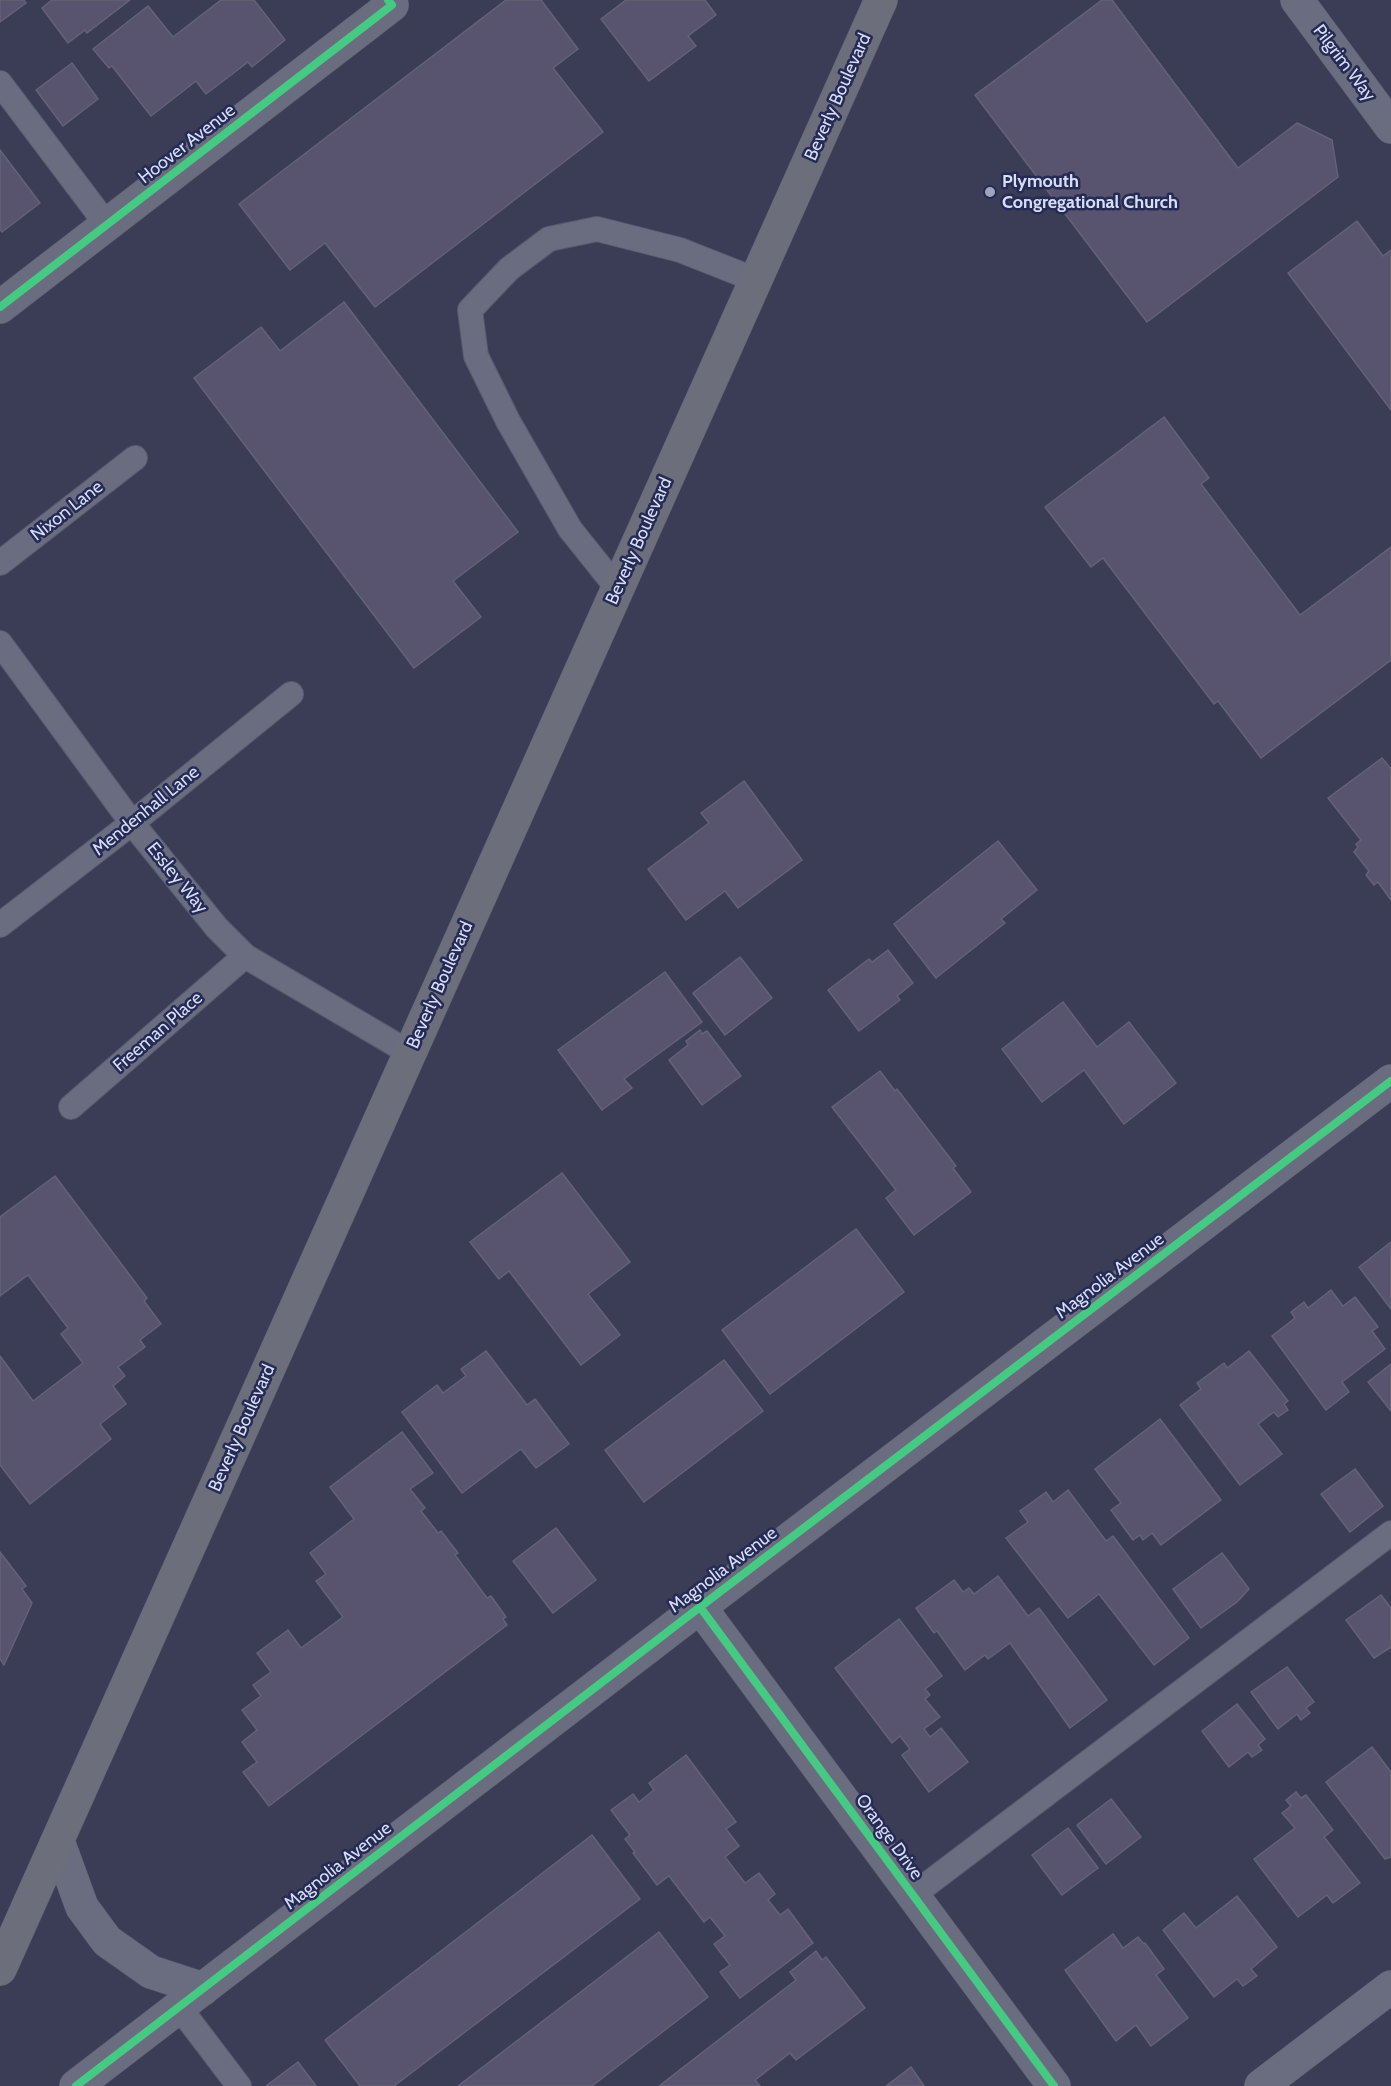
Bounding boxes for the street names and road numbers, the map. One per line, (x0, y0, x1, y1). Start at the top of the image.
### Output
street label: Pilgrim Way (1308, 20, 1380, 106)
street label: Beverly Boulevard (800, 30, 876, 164)
street label: Hoover Avenue (134, 100, 240, 188)
street label: Beverly Boulevard (601, 474, 677, 608)
street label: Nixon Lane (27, 476, 107, 546)
street label: Mendenhall Lane (88, 761, 204, 861)
street label: Essley Way (142, 838, 212, 918)
street label: Beverly Boulevard (402, 918, 478, 1052)
street label: Freeman Place (109, 987, 207, 1077)
street label: Magnolia Avenue (1052, 1228, 1168, 1324)
street label: Beverly Boulevard (204, 1361, 280, 1495)
street label: Magnolia Avenue (665, 1522, 781, 1618)
street label: Orange Drive (851, 1790, 927, 1884)
street label: Magnolia Avenue (280, 1818, 396, 1914)

